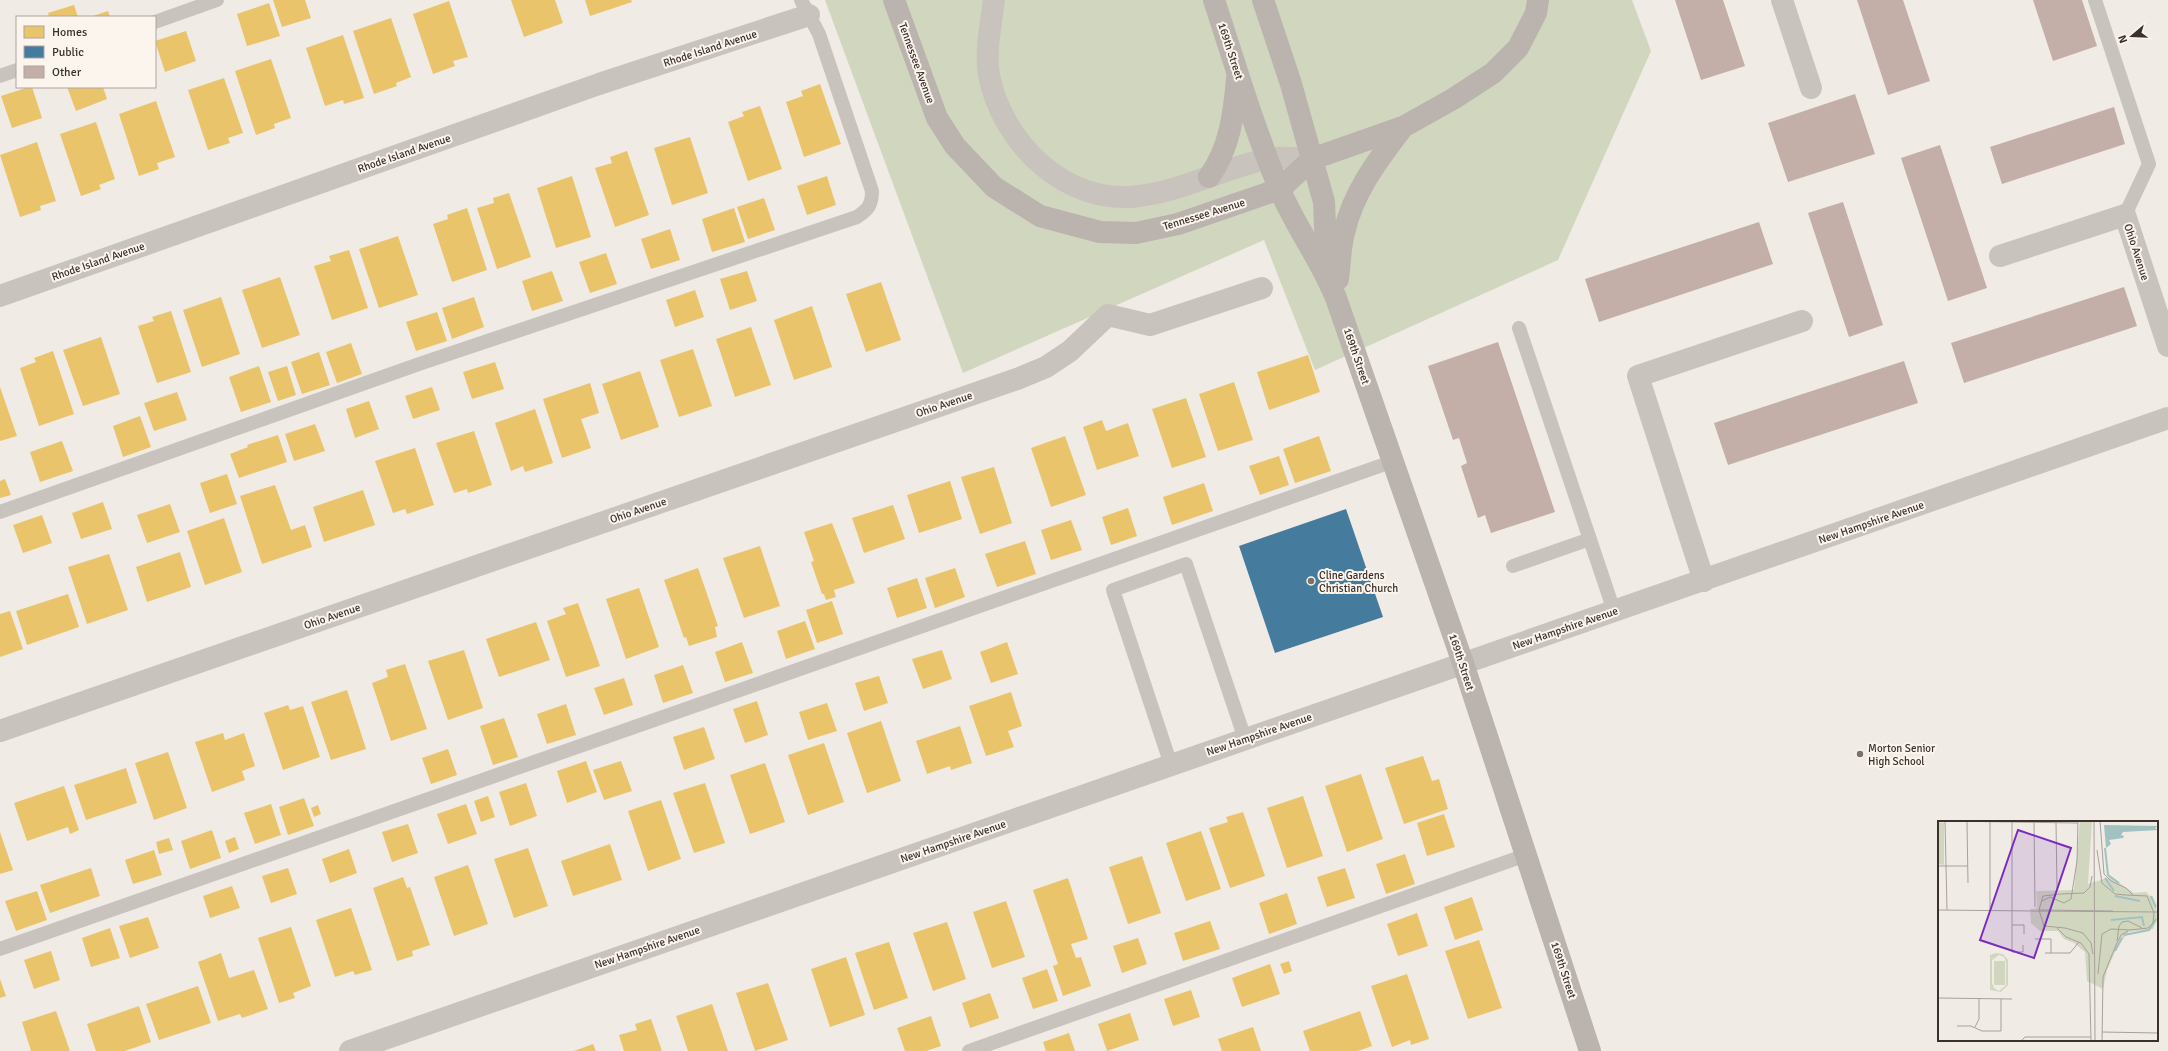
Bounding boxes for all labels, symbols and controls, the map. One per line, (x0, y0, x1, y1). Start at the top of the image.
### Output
legend (16, 16, 156, 88)
north arrow (2112, 16, 2152, 56)
street label: Tennessee Avenue (896, 21, 937, 105)
street label: 169th Street (1215, 21, 1246, 81)
text: Homes (52, 25, 87, 40)
street label: Rhode Island Avenue (662, 27, 759, 70)
text: N (2116, 33, 2130, 45)
text: Public (52, 45, 84, 60)
text: Other (52, 65, 82, 80)
street label: Rhode Island Avenue (356, 131, 452, 176)
street label: Tennessee Avenue (1162, 196, 1247, 233)
street label: Ohio Avenue (2121, 222, 2152, 282)
street label: Rhode Island Avenue (50, 239, 146, 284)
street label: 169th Street (1341, 326, 1372, 386)
street label: Ohio Avenue (914, 389, 974, 420)
street label: Ohio Avenue (608, 495, 668, 526)
street label: New Hampshire Avenue (1817, 498, 1926, 547)
place label: Cline Gardens Christian Church (1319, 569, 1398, 595)
marker: Cline Gardens Christian Church (1306, 576, 1316, 586)
street label: Ohio Avenue (302, 601, 362, 632)
street label: New Hampshire Avenue (1511, 604, 1620, 653)
street label: 169th Street (1446, 632, 1477, 692)
street label: New Hampshire Avenue (1205, 710, 1314, 759)
place label: Morton Senior High School (1868, 742, 1935, 768)
marker: Morton Senior High School (1855, 749, 1865, 759)
street label: New Hampshire Avenue (899, 817, 1008, 866)
inset map (1938, 821, 2158, 1041)
street label: New Hampshire Avenue (593, 923, 702, 972)
street label: 169th Street (1548, 940, 1579, 1000)

